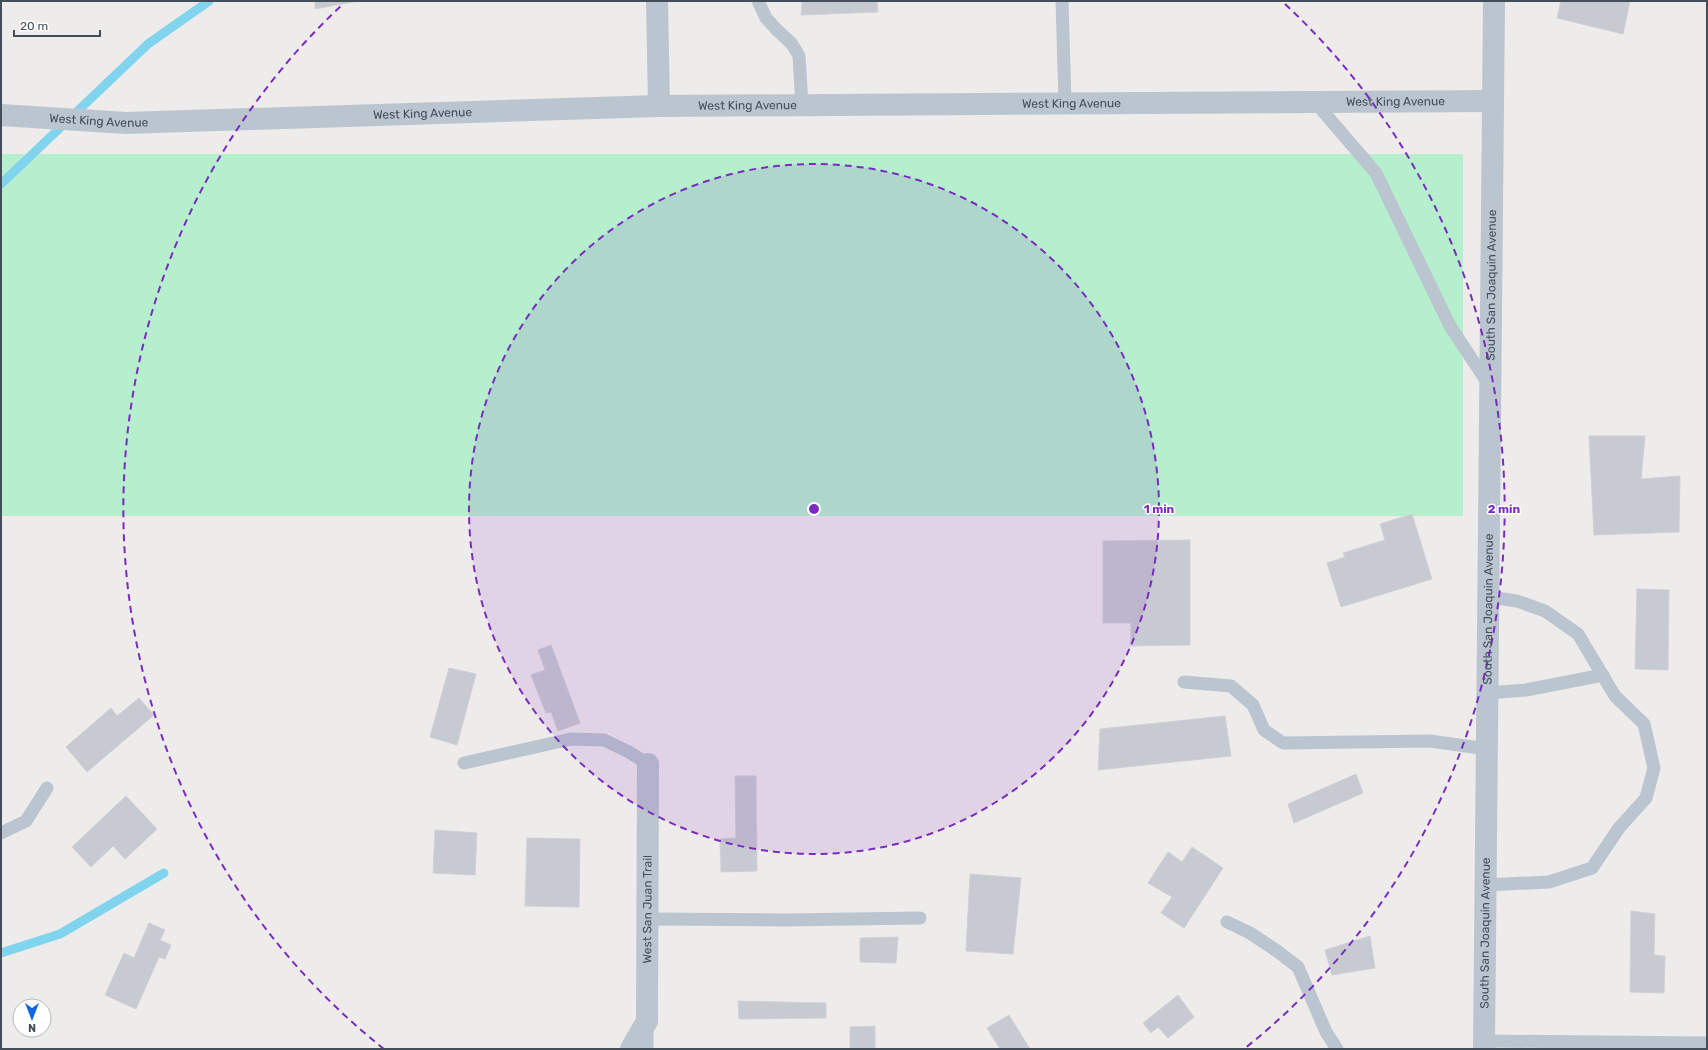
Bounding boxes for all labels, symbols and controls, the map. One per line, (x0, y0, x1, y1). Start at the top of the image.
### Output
scale bar (14, 12, 100, 38)
text: 20 m (20, 19, 48, 33)
street label: West King Avenue (1346, 94, 1445, 109)
street label: West King Avenue (1022, 96, 1121, 111)
street label: West King Avenue (698, 98, 797, 113)
street label: West King Avenue (373, 105, 473, 122)
street label: West King Avenue (49, 111, 149, 130)
street label: South San Joaquin Avenue (1484, 209, 1499, 361)
centre of rings (807, 502, 821, 516)
text: 1 min (1144, 502, 1175, 516)
text: 2 min (1488, 502, 1521, 516)
street label: South San Joaquin Avenue (1480, 533, 1496, 685)
street label: West San Juan Trail (640, 855, 655, 964)
street label: South San Joaquin Avenue (1477, 857, 1493, 1009)
north arrow (12, 998, 52, 1038)
text: N (28, 1021, 36, 1034)

